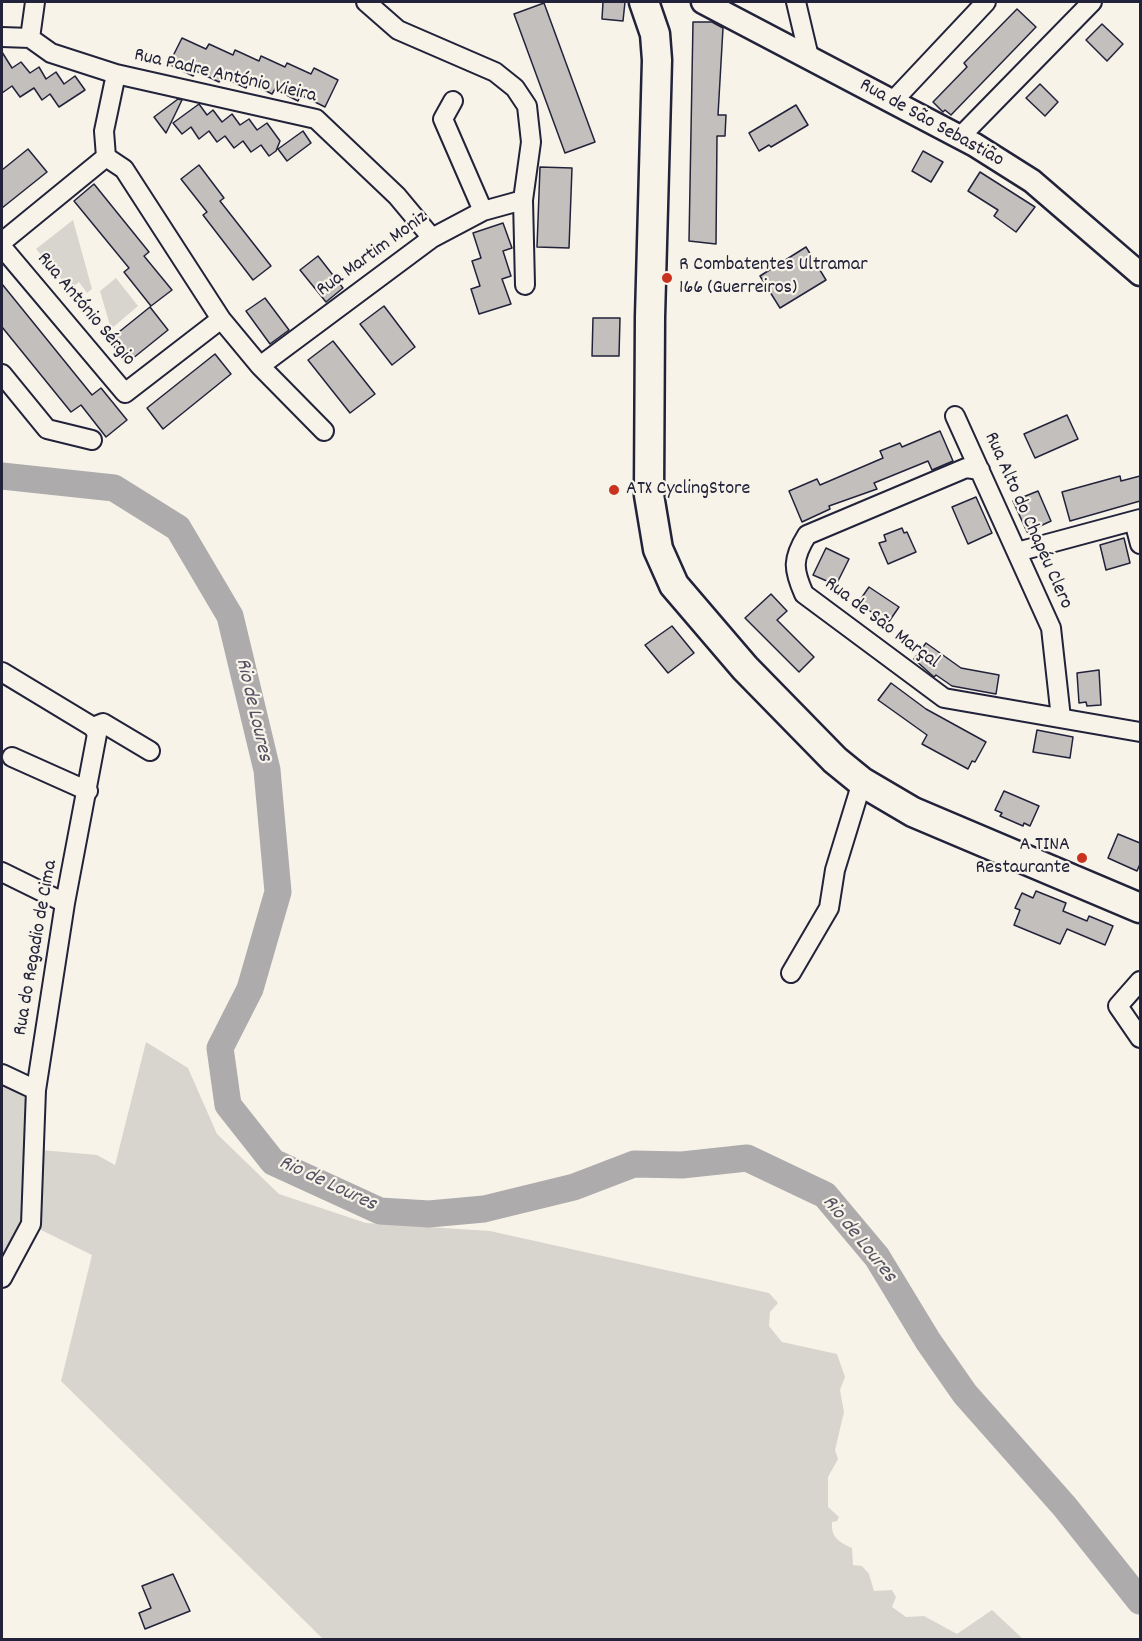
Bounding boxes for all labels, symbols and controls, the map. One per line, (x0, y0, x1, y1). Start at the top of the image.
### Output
street label: Rua Padre António Vieira (132, 44, 318, 110)
street label: Rua de São Sebastião (855, 74, 1007, 174)
street label: Rua Martim Moniz (313, 207, 433, 303)
street label: Rua António Sérgio (30, 248, 140, 372)
place label: R Combatentes Ultramar 166 (Guerreiros) (679, 254, 868, 301)
marker: R Combatentes Ultramar 166 (Guerreiros) (660, 271, 674, 285)
street label: Rua Alto do Chapéu Clero (977, 429, 1077, 613)
place label: ATX CyclingStore (626, 478, 750, 502)
marker: ATX CyclingStore (607, 483, 621, 497)
street label: Rua de São Marçal (819, 573, 943, 675)
water label: Rio de Loures (228, 656, 276, 764)
place label: A TINA Restaurante (975, 834, 1070, 881)
marker: A TINA Restaurante (1075, 851, 1089, 865)
street label: Rua do Regadio de Cima (10, 858, 64, 1038)
water label: Rio de Loures (274, 1151, 380, 1219)
water label: Rio de Loures (815, 1191, 901, 1289)

